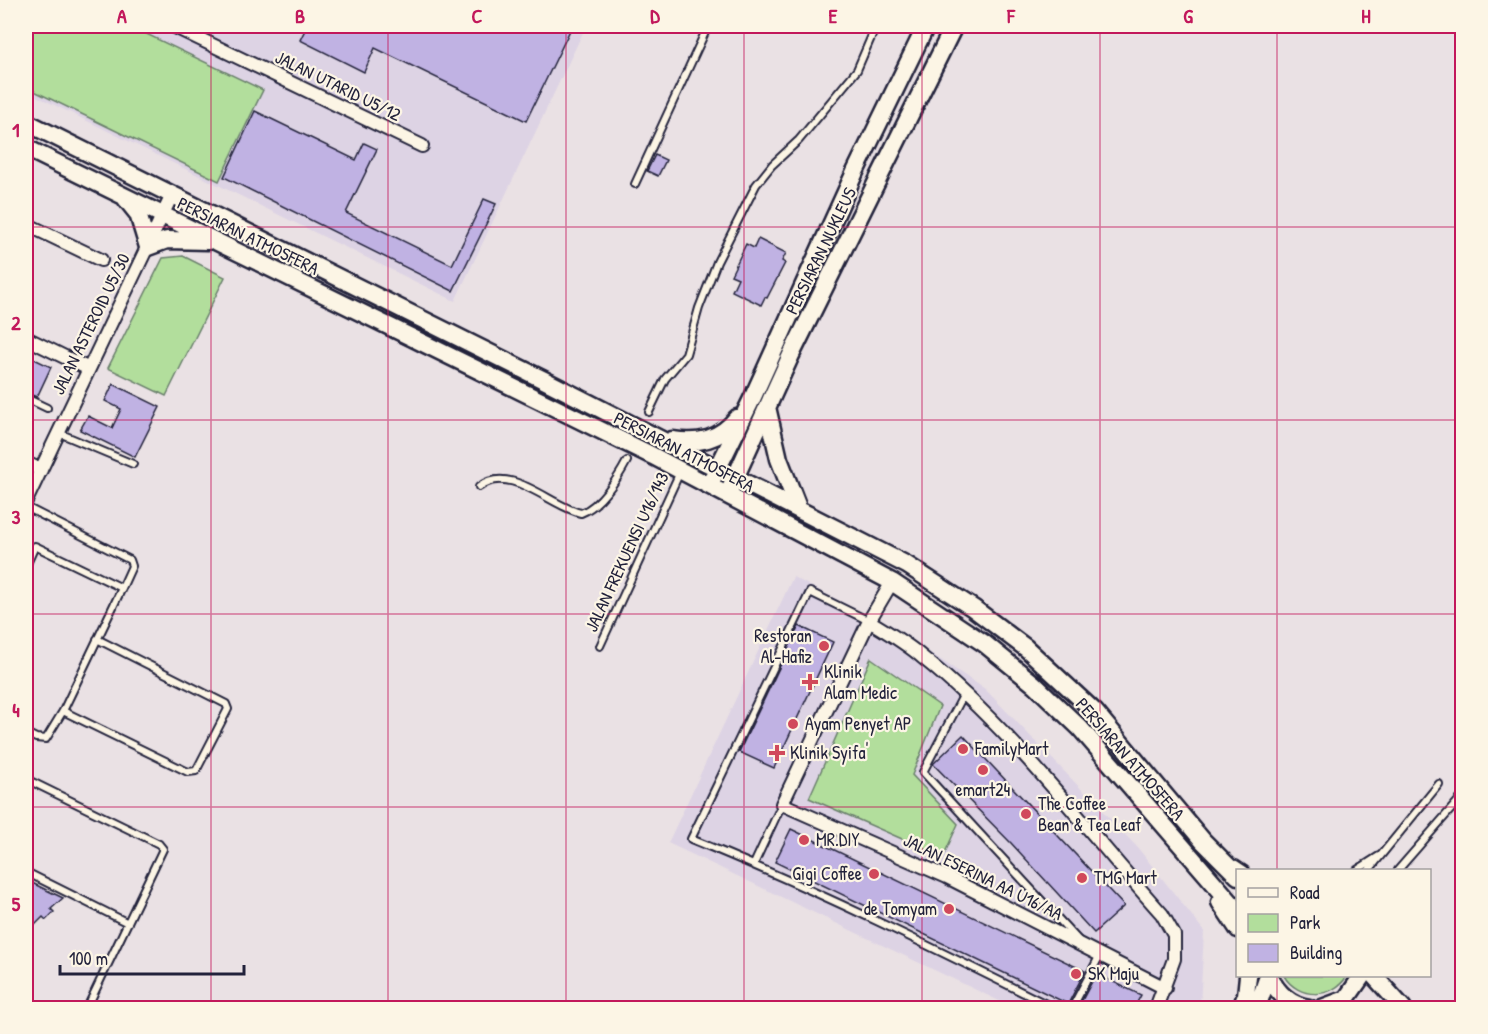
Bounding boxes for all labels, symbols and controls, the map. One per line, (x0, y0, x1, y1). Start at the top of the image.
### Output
text: A (117, 2, 127, 29)
text: B (295, 2, 305, 29)
text: C (472, 2, 483, 29)
text: D (650, 2, 660, 29)
text: E (829, 2, 838, 29)
text: F (1006, 2, 1016, 29)
text: G (1183, 2, 1193, 29)
text: H (1361, 2, 1371, 29)
street label: JALAN UTARID U5/12 (271, 44, 406, 127)
text: 1 (12, 116, 20, 143)
street label: PERSIARAN NUKLEUS (779, 183, 862, 318)
street label: PERSIARAN ATMOSFERA (173, 190, 323, 281)
street label: JALAN ASTEROID U5/30 (45, 249, 136, 399)
text: 2 (11, 309, 21, 336)
street label: PERSIARAN ATMOSFERA (610, 405, 759, 498)
street label: JALAN FREKUENSI U16/143 (579, 468, 675, 636)
text: 3 (12, 503, 21, 530)
place label: Restoran Al-Hafiz (754, 623, 812, 669)
marker: Restoran Al-Hafiz (817, 639, 831, 653)
place label: Klinik Alam Medic (824, 659, 897, 705)
marker: Klinik Alam Medic (801, 673, 819, 691)
street label: PERSIARAN ATMOSFERA (1070, 692, 1191, 825)
text: 4 (12, 696, 20, 723)
place label: Ayam Penyet AP (805, 711, 911, 736)
marker: Ayam Penyet AP (786, 717, 800, 731)
place label: FamilyMart (974, 736, 1049, 761)
place label: Klinik Syifa' (790, 740, 868, 765)
marker: FamilyMart (956, 742, 970, 756)
marker: Klinik Syifa' (768, 744, 786, 762)
marker: emart24 (976, 763, 990, 777)
place label: emart24 (956, 777, 1011, 802)
place label: The Coffee Bean & Tea Leaf (1038, 791, 1142, 837)
marker: The Coffee Bean & Tea Leaf (1019, 807, 1033, 821)
place label: MR.DIY (816, 827, 860, 852)
street label: JALAN ESERINA AA U16/AA (899, 827, 1067, 926)
marker: MR.DIY (797, 833, 811, 847)
place label: Gigi Coffee (792, 861, 862, 886)
place label: TMG Mart (1094, 865, 1158, 890)
marker: Gigi Coffee (867, 867, 881, 881)
legend (1236, 869, 1431, 977)
marker: TMG Mart (1075, 871, 1089, 885)
text: Road (1290, 880, 1320, 905)
text: 5 (12, 890, 21, 917)
place label: de Tomyam (864, 896, 937, 921)
marker: de Tomyam (942, 902, 956, 916)
text: Park (1290, 910, 1321, 935)
scale bar (60, 938, 244, 976)
text: Building (1290, 940, 1342, 965)
text: 100 m (69, 946, 108, 971)
place label: SK Maju (1088, 961, 1139, 986)
marker: SK Maju (1069, 967, 1083, 981)

